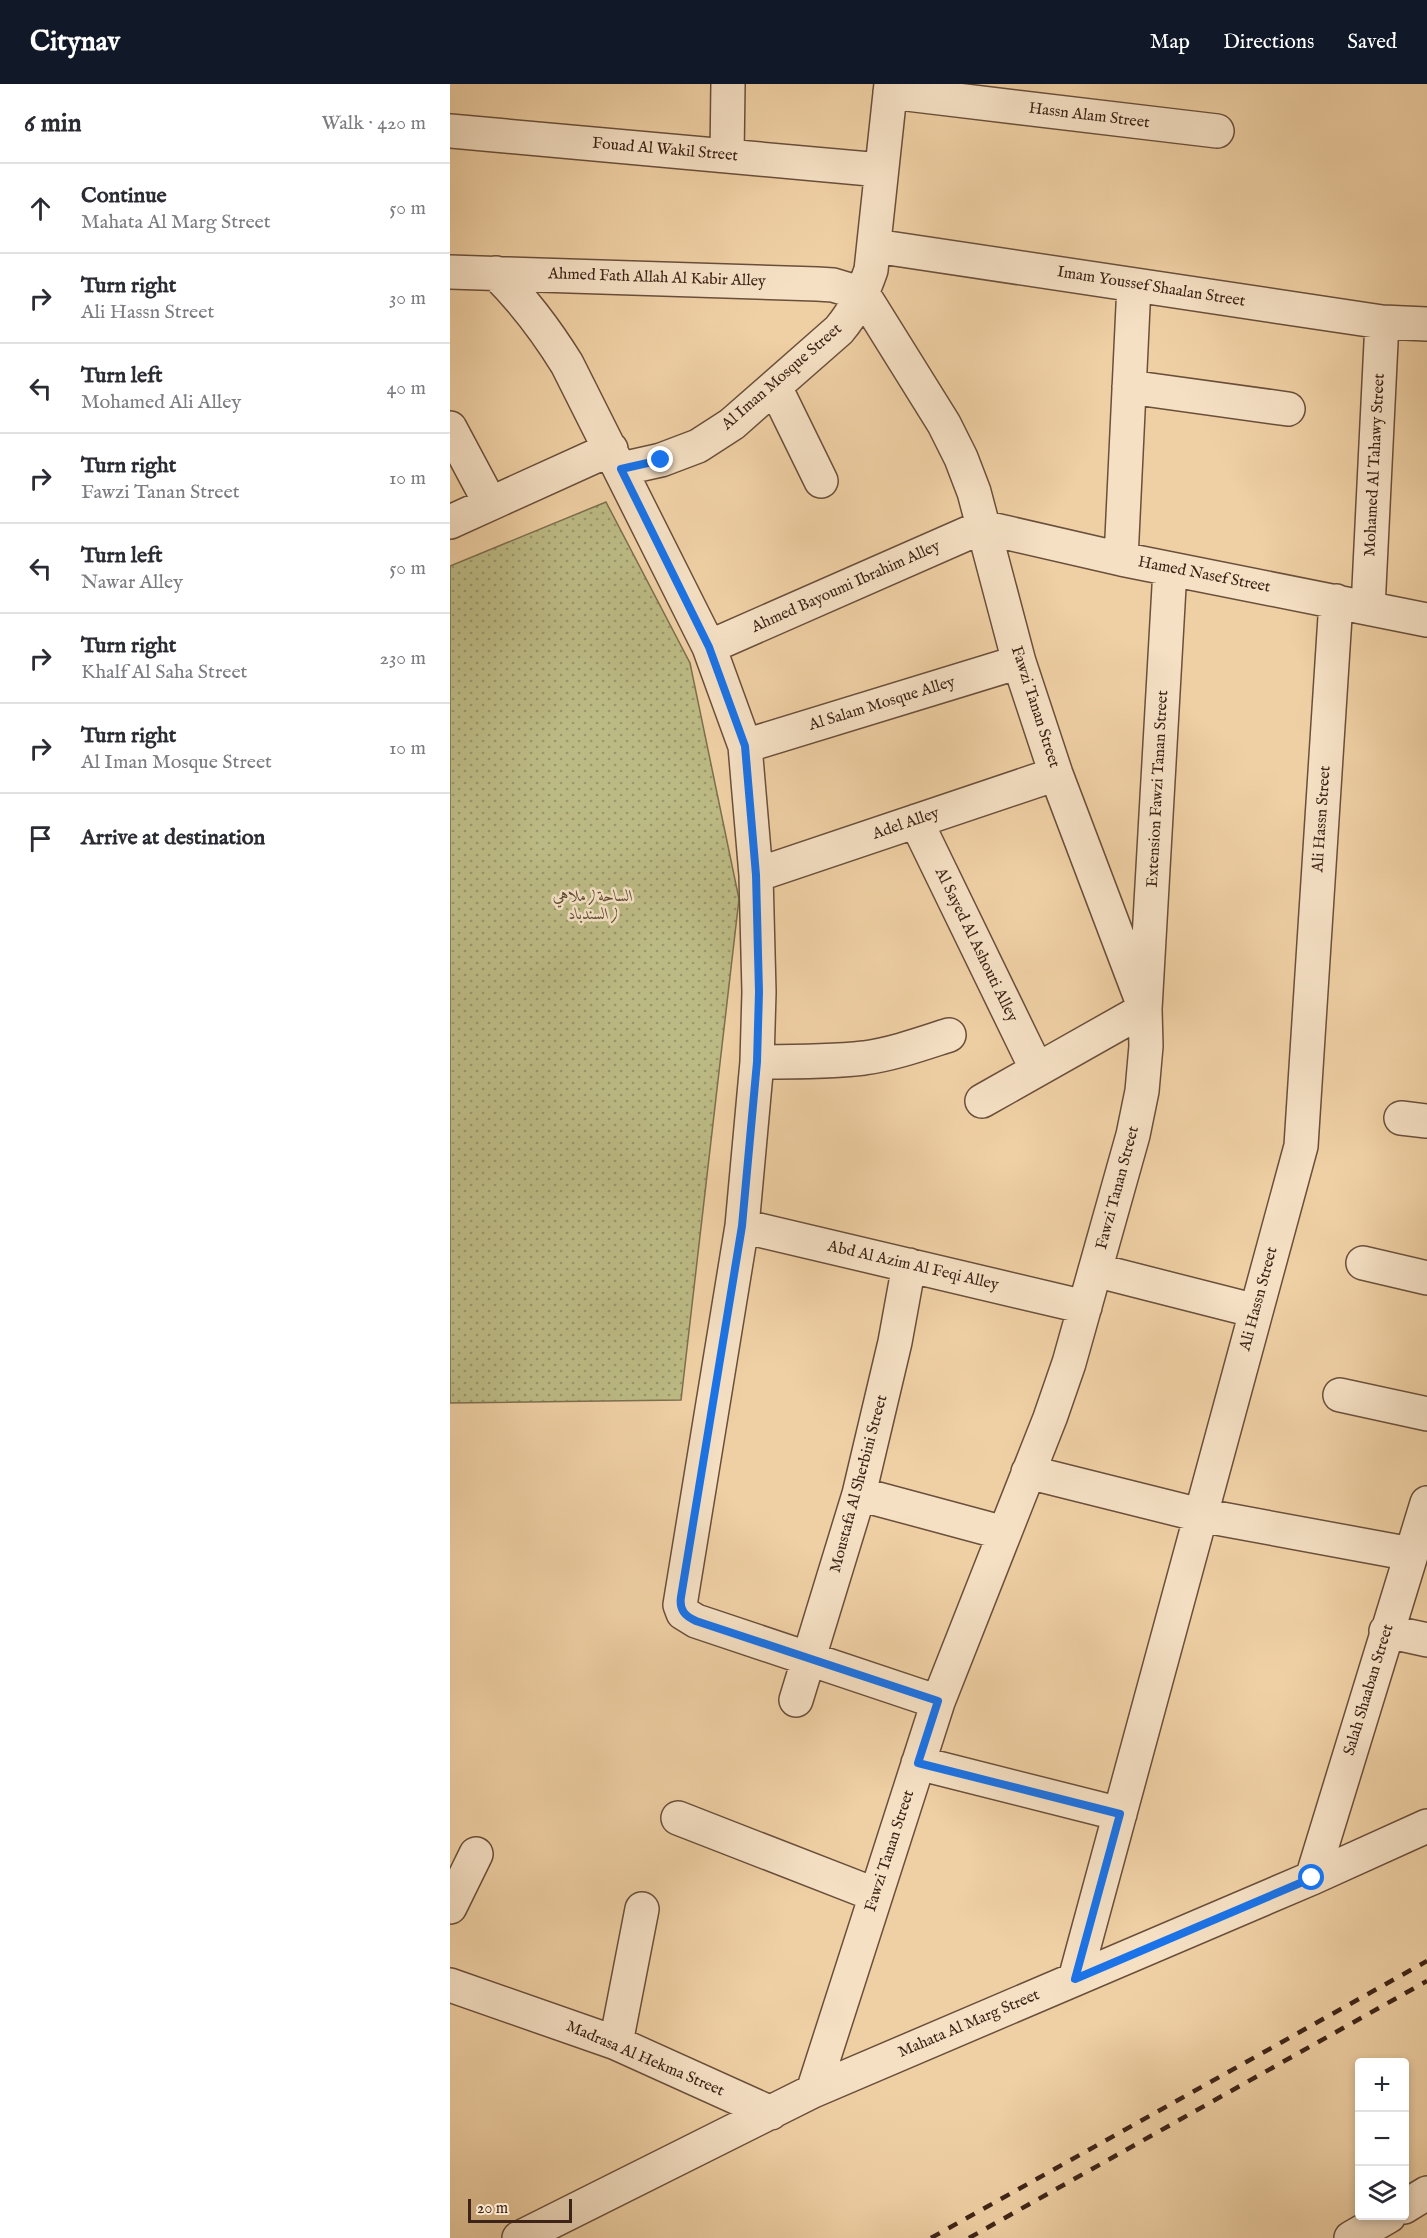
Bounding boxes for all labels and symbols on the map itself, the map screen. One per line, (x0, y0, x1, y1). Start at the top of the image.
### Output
street label: Hassn Alam Street (1027, 99, 1151, 133)
street label: Fouad Al Wakil Street (591, 134, 739, 166)
street label: Imam Youssef Shaalan Street (1055, 262, 1247, 312)
street label: Ahmed Fath Allah Al Kabir Alley (547, 264, 766, 292)
street label: Al Iman Mosque Street (717, 319, 847, 435)
street label: Mohamed Al Tahawy Street (1360, 372, 1390, 557)
route end (647, 446, 673, 472)
street label: Ahmed Bayoumi Ibrahim Alley (748, 536, 944, 638)
street label: Hamed Nasef Street (1136, 552, 1272, 598)
street label: Fawzi Tanan Street (1006, 644, 1064, 771)
street label: Al Salam Mosque Alley (806, 672, 958, 736)
street label: Extension Fawzi Tanan Street (1143, 689, 1173, 888)
street label: Ali Hassn Street (1308, 765, 1336, 874)
street label: Adel Alley (869, 803, 942, 845)
street label: Al Sayed Al Ashouti Alley (930, 864, 1022, 1025)
park label: الساحة ( ملاهي السندباد ) (553, 887, 633, 925)
street label: Fawzi Tanan Street (1092, 1124, 1144, 1252)
street label: Abd Al Azim Al Feqi Alley (825, 1236, 1001, 1295)
street label: Ali Hassn Street (1235, 1244, 1283, 1354)
street label: Moustafa Al Sherbini Street (826, 1392, 893, 1575)
street label: Salah Shaaban Street (1340, 1621, 1399, 1758)
street label: Fawzi Tanan Street (861, 1787, 919, 1914)
route start (1298, 1864, 1324, 1890)
street label: Mahata Al Marg Street (895, 1985, 1043, 2063)
street label: Madrasa Al Hekma Street (563, 2017, 728, 2102)
scale bar (468, 2196, 572, 2224)

